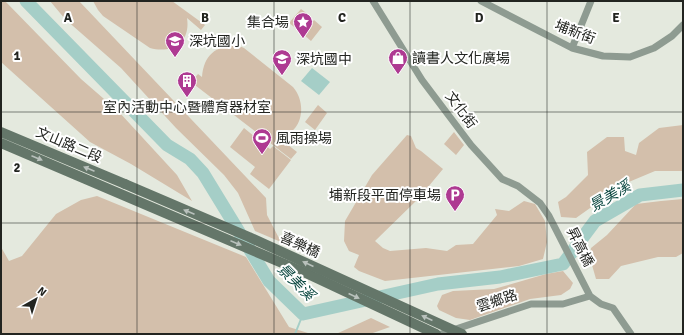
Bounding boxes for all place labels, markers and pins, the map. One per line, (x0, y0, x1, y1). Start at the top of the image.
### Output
place icon: 集合場 (292, 11, 314, 39)
place label: 集合場 (247, 14, 289, 31)
school or university icon: 深坑國小 (164, 30, 186, 58)
place label: 深坑國小 (189, 33, 245, 50)
shop icon: 讀書人文化廣場 (387, 47, 409, 75)
school or university icon: 深坑國中 (271, 48, 293, 76)
place label: 讀書人文化廣場 (412, 50, 510, 67)
place label: 深坑國中 (296, 51, 352, 68)
building icon: 室內活動中心暨體育器材室 (176, 70, 198, 98)
place label: 室內活動中心暨體育器材室 (103, 99, 271, 116)
sports icon: 風雨操場 (251, 127, 273, 155)
place label: 風雨操場 (276, 130, 332, 147)
parking icon: 埔新段平面停車場 (444, 184, 466, 212)
place label: 埔新段平面停車場 (329, 187, 441, 204)

